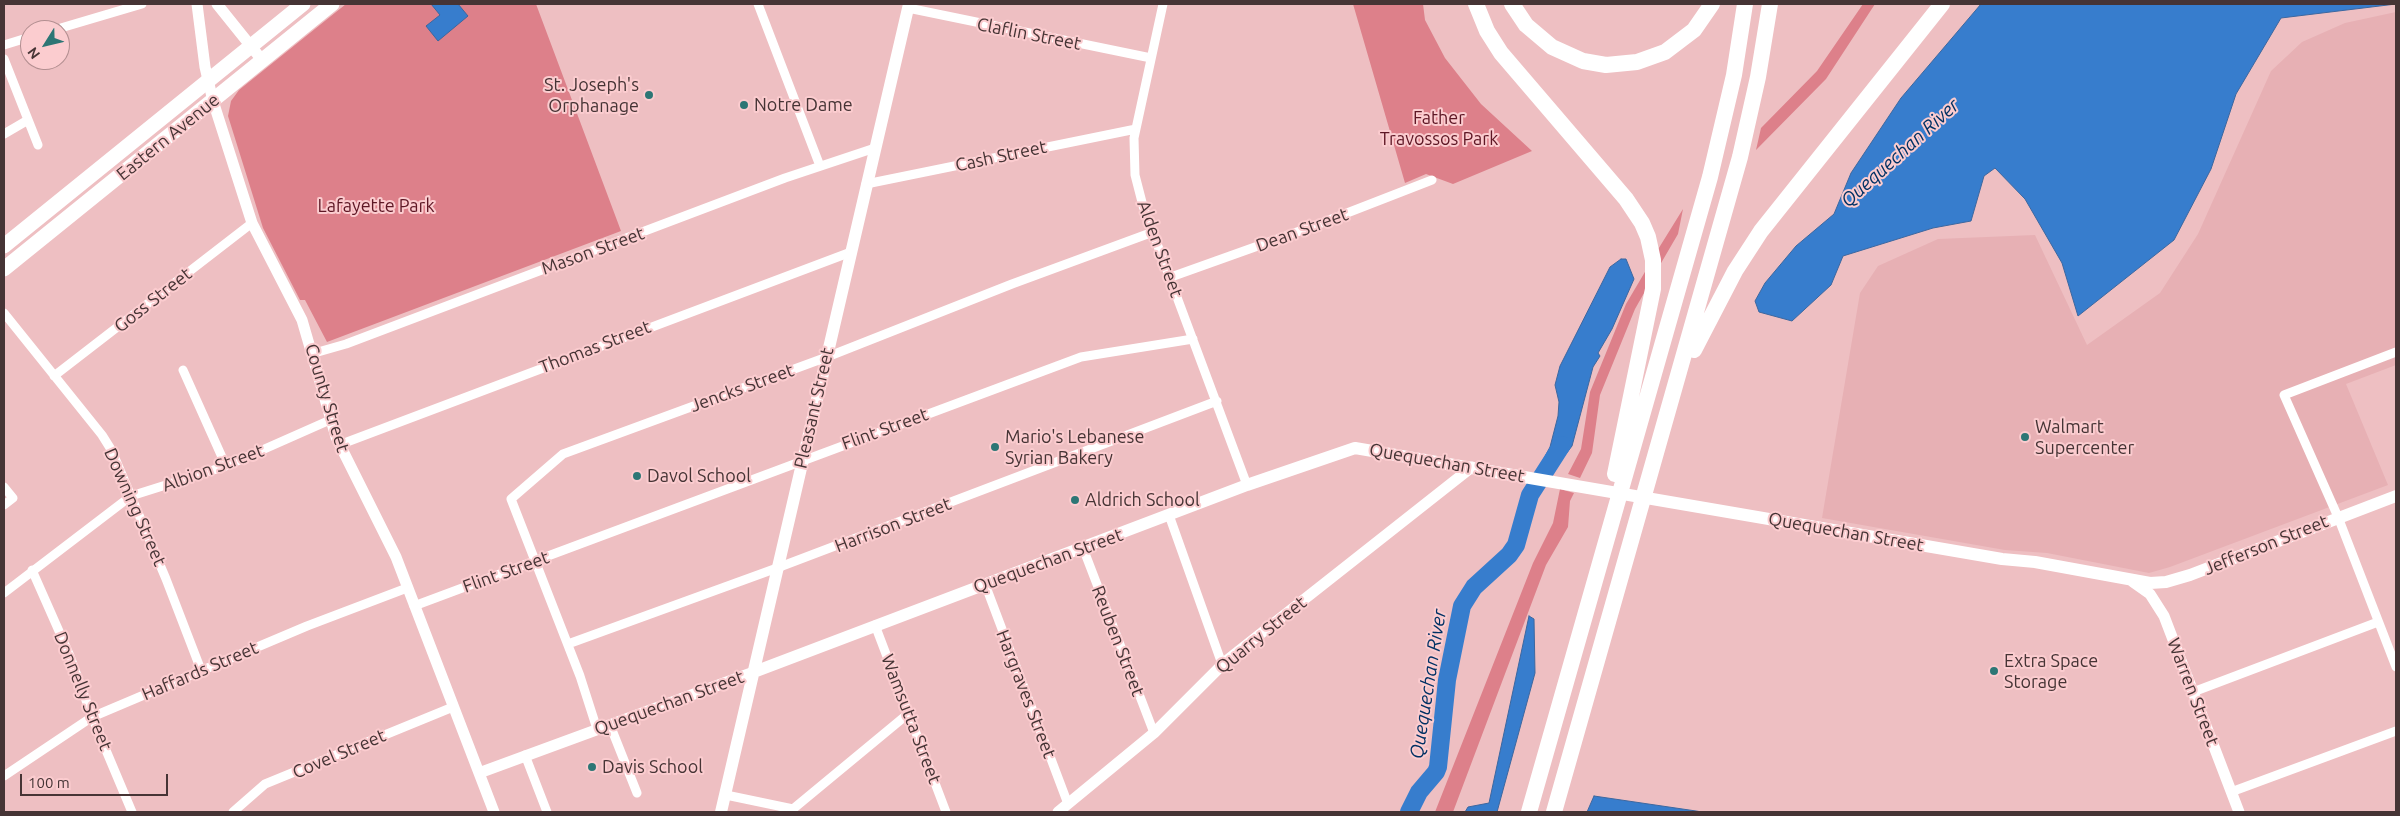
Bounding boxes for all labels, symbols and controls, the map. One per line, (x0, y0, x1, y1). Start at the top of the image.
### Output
street label: Claflin Street (975, 13, 1083, 55)
north arrow (20, 20, 70, 70)
text: N (24, 44, 43, 62)
place label: St. Joseph's Orphanage (544, 74, 639, 116)
street label: Eastern Avenue (112, 89, 224, 185)
marker: St. Joseph's Orphanage (643, 89, 655, 101)
place label: Notre Dame (754, 94, 853, 116)
water label: Quequechan River (1836, 94, 1964, 212)
marker: Notre Dame (738, 99, 750, 111)
park label: Father Travossos Park (1380, 107, 1498, 150)
street label: Cash Street (953, 136, 1049, 176)
park label: Lafayette Park (317, 195, 435, 217)
street label: Alden Street (1132, 198, 1188, 300)
street label: Dean Street (1253, 203, 1351, 257)
street label: Mason Street (539, 222, 647, 280)
street label: Goss Street (110, 263, 196, 337)
street label: Thomas Street (536, 316, 654, 378)
street label: County Street (300, 341, 354, 455)
street label: Pleasant Street (790, 345, 838, 471)
street label: Jencks Street (687, 359, 797, 417)
street label: Flint Street (839, 403, 931, 455)
place label: Walmart Supercenter (2035, 416, 2134, 458)
place label: Mario's Lebanese Syrian Bakery (1005, 426, 1144, 468)
marker: Walmart Supercenter (2019, 431, 2031, 443)
street label: Quequechan Street (1368, 439, 1526, 487)
street label: Albion Street (159, 440, 267, 496)
marker: Mario's Lebanese Syrian Bakery (989, 441, 1001, 453)
street label: Downing Street (99, 445, 171, 569)
place label: Davol School (647, 465, 751, 487)
marker: Davol School (631, 470, 643, 482)
place label: Aldrich School (1085, 489, 1200, 511)
street label: Harrison Street (832, 493, 954, 557)
marker: Aldrich School (1069, 494, 1081, 506)
street label: Quequechan Street (1767, 508, 1925, 556)
street label: Jefferson Street (2201, 510, 2331, 580)
street label: Quequechan Street (970, 524, 1126, 598)
street label: Flint Street (460, 546, 552, 598)
street label: Reuben Street (1087, 583, 1149, 699)
street label: Quarry Street (1211, 592, 1311, 678)
water label: Quequechan River (1405, 608, 1451, 760)
street label: Hargraves Street (992, 627, 1060, 761)
street label: Donnelly Street (49, 628, 117, 754)
street label: Warren Street (2163, 635, 2223, 749)
street label: Haffards Street (139, 637, 261, 705)
place label: Extra Space Storage (2004, 650, 2098, 692)
street label: Wamsutta Street (876, 651, 946, 787)
marker: Extra Space Storage (1988, 665, 2000, 677)
street label: Quequechan Street (591, 666, 747, 740)
street label: Covel Street (289, 725, 389, 783)
place label: Davis School (602, 756, 703, 778)
marker: Davis School (586, 761, 598, 773)
scale bar (22, 764, 170, 796)
text: 100 m (28, 774, 70, 791)

